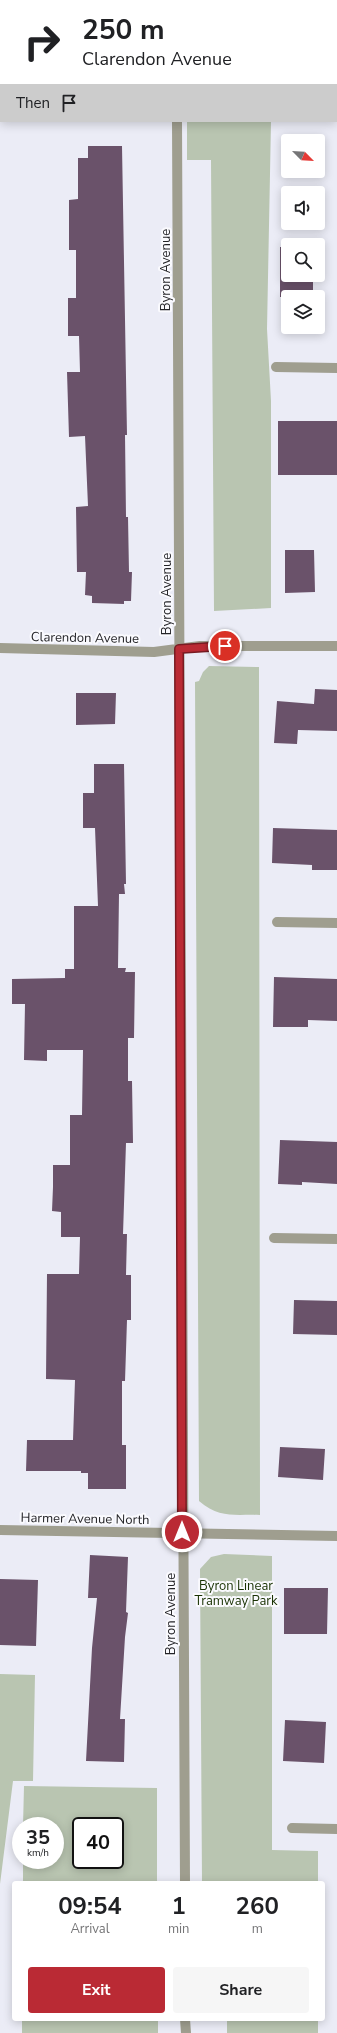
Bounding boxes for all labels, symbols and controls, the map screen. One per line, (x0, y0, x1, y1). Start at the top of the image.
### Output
text: 250 m (82, 11, 165, 49)
icon: right (16, 16, 68, 68)
text: Clarendon Avenue (82, 47, 232, 71)
icon: arrive (58, 92, 80, 114)
text: Then (16, 93, 50, 113)
north arrow (281, 134, 325, 178)
map controls (281, 134, 325, 334)
button: sound (281, 186, 325, 230)
street label: Byron Avenue (157, 229, 175, 311)
button: search (281, 238, 325, 282)
button: layers (281, 290, 325, 334)
street label: Byron Avenue (158, 553, 176, 635)
street label: Clarendon Avenue (31, 628, 139, 648)
pin (208, 629, 242, 663)
icon: arrive (214, 635, 236, 657)
street label: Harmer Avenue North (20, 1509, 150, 1529)
position arrow (161, 1511, 203, 1553)
street label: Byron Avenue (162, 1573, 180, 1655)
park label: Byron Linear Tramway Park (195, 1577, 278, 1610)
speed limit sign: 40 (72, 1817, 124, 1869)
text: 35 (26, 1824, 50, 1851)
text: km/h (27, 1846, 49, 1860)
text: 09:54 (58, 1890, 122, 1922)
text: 1 (171, 1890, 186, 1922)
text: 260 (236, 1890, 279, 1922)
text: Arrival (70, 1920, 110, 1938)
text: min (168, 1920, 189, 1938)
text: m (252, 1920, 263, 1938)
button: Exit (28, 1967, 165, 2013)
button: Share (173, 1967, 309, 2013)

